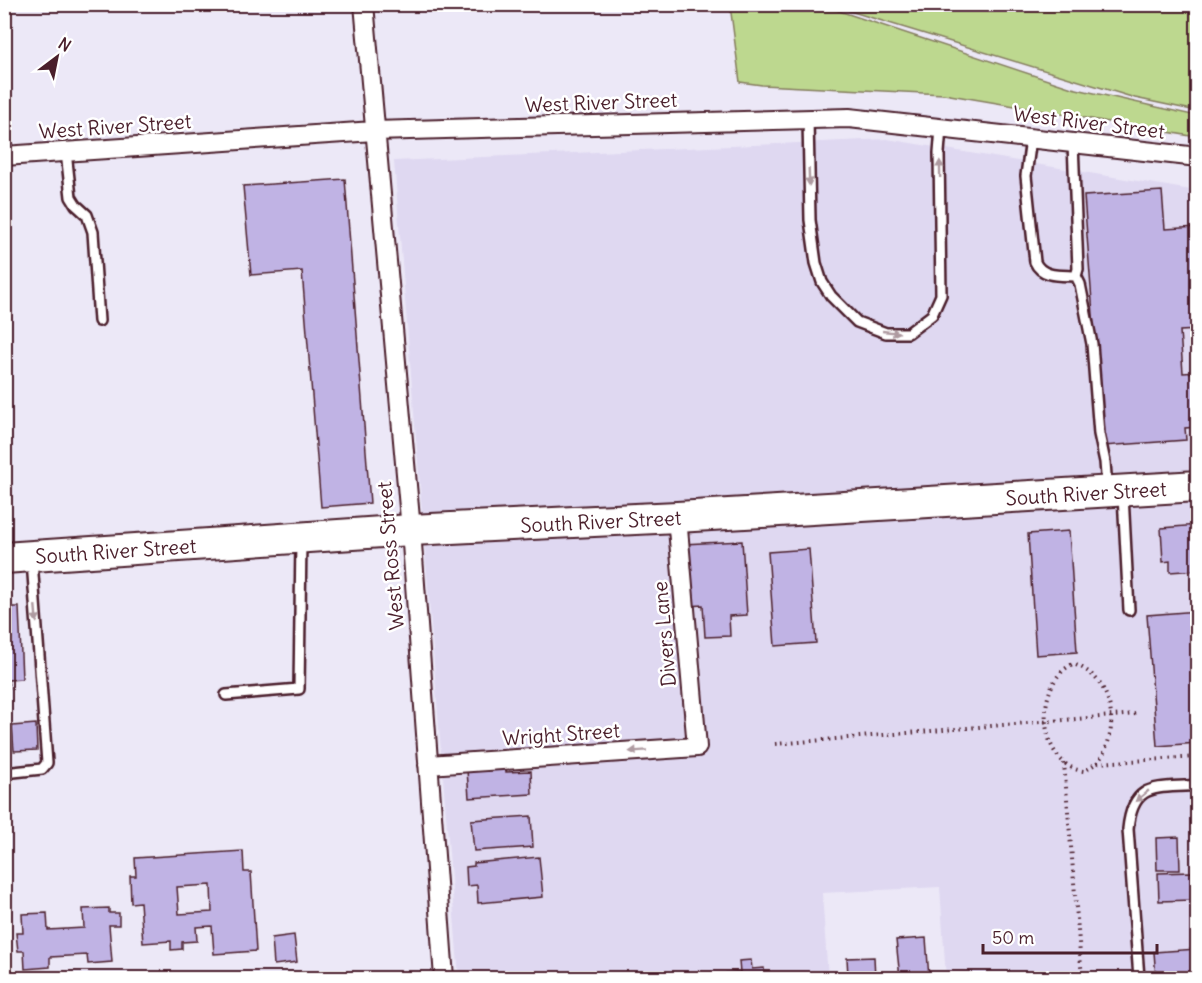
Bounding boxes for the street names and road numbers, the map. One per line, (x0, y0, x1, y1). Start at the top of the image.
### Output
street label: West River Street (524, 87, 678, 117)
street label: West River Street (1012, 100, 1167, 144)
street label: West River Street (38, 108, 192, 144)
street label: South River Street (1005, 475, 1167, 510)
street label: West Ross Street (371, 480, 409, 631)
street label: South River Street (520, 504, 682, 537)
street label: South River Street (34, 532, 197, 568)
street label: Divers Lane (647, 580, 681, 688)
street label: Wright Street (501, 717, 621, 751)

